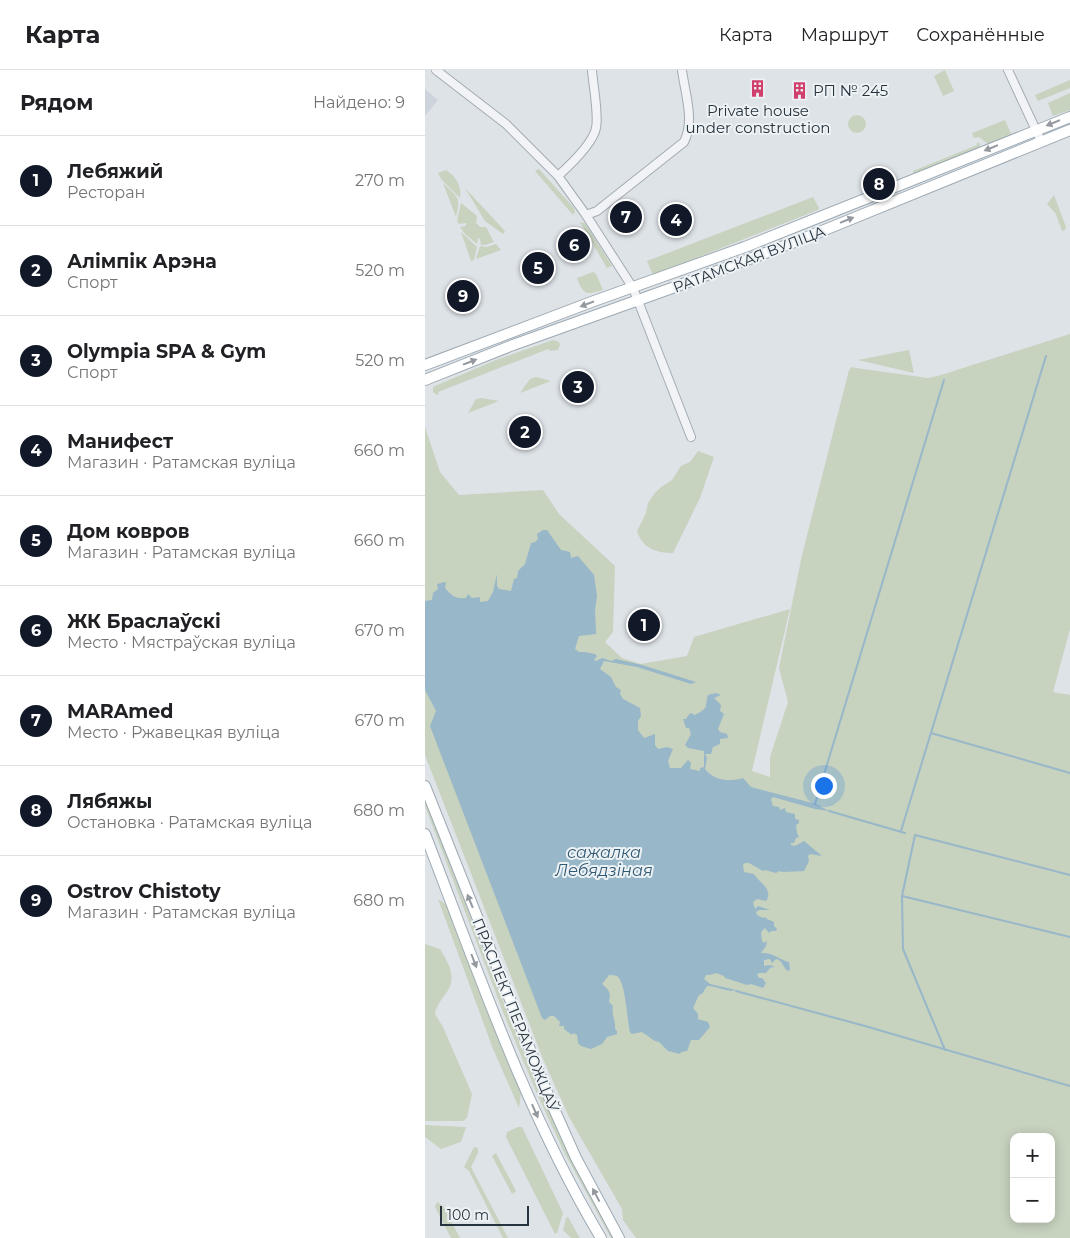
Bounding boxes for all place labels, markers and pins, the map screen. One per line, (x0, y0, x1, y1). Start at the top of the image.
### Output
building icon: Private house under construction (748, 79, 768, 99)
building icon: РП № 245 (789, 80, 809, 100)
place label: РП № 245 (813, 81, 888, 100)
place label: Private house under construction (686, 101, 830, 137)
pin: 8 (863, 165, 895, 203)
pin: 7 (610, 198, 642, 236)
pin: 4 (660, 201, 692, 239)
pin: 6 (558, 226, 590, 264)
pin: 5 (522, 249, 554, 287)
pin: 9 (447, 277, 479, 315)
pin: 3 (562, 368, 594, 406)
pin: 2 (509, 413, 541, 451)
pin: 1 (628, 606, 660, 644)

